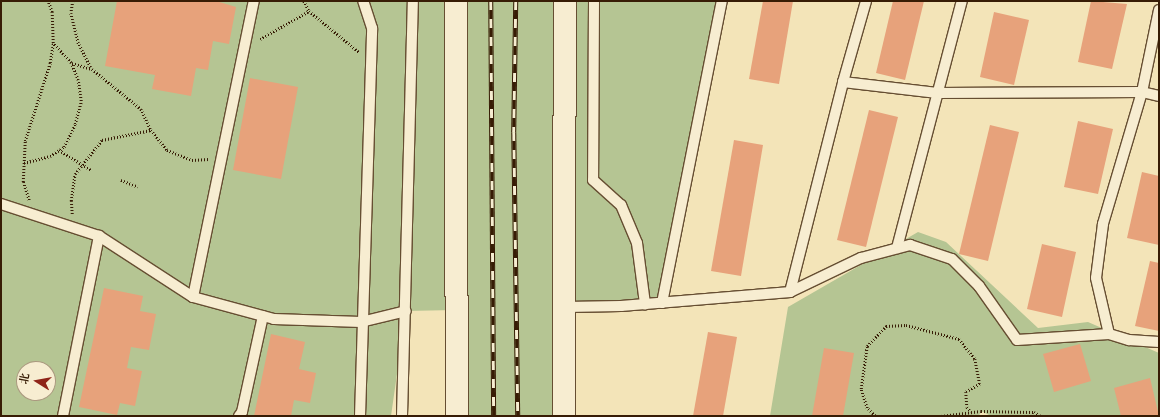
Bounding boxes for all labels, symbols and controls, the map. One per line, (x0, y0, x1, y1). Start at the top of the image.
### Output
north arrow (16, 361, 56, 401)
text: 北 (17, 372, 32, 385)

